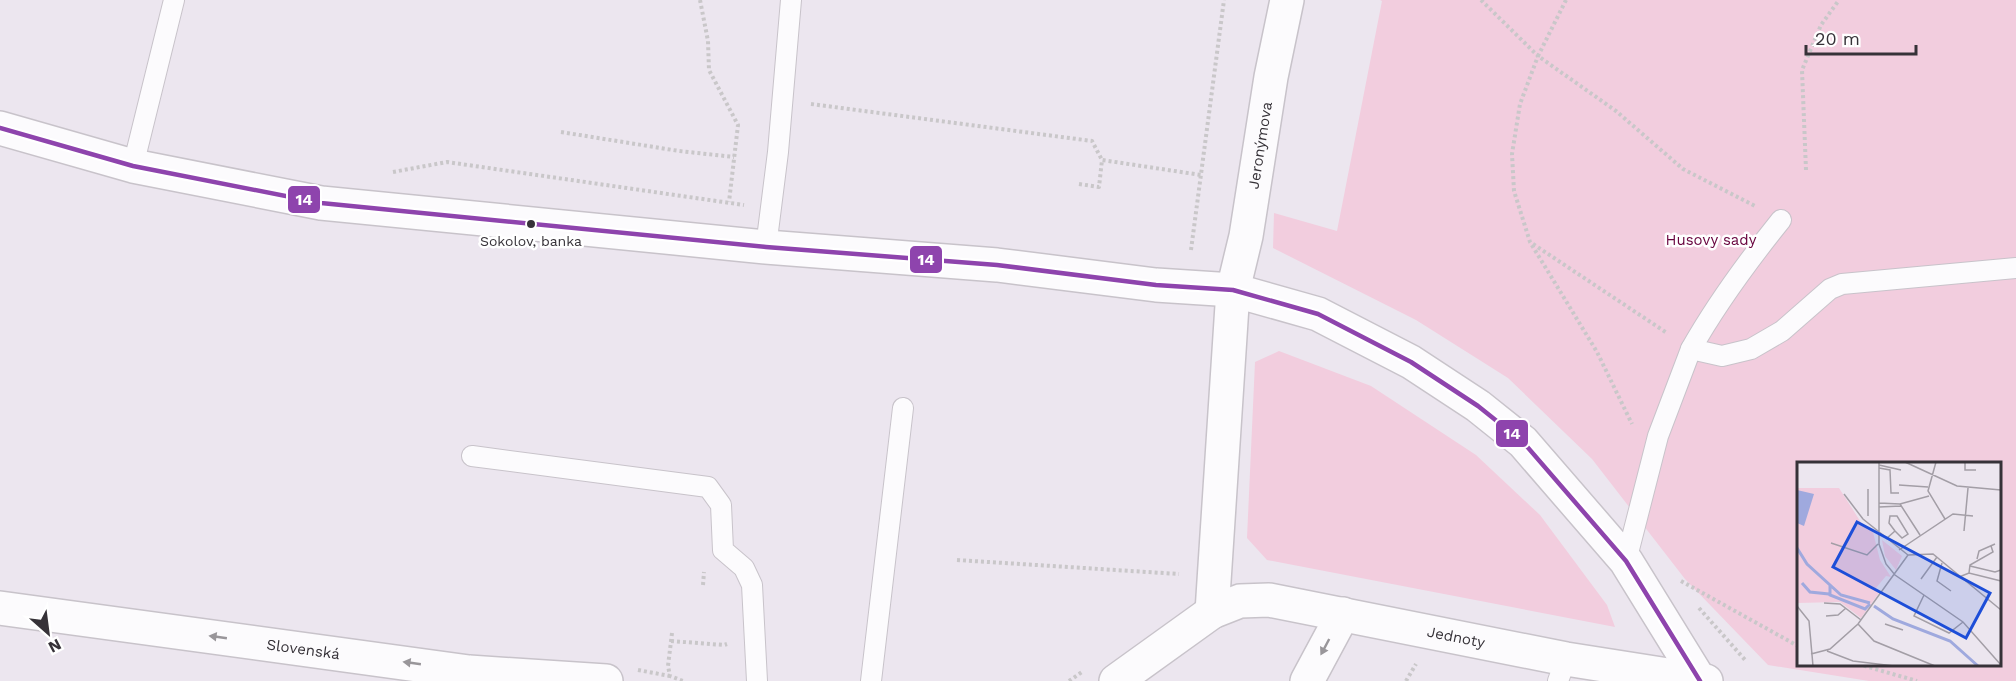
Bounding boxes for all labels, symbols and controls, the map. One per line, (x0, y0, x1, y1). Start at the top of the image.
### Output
scale bar (1806, 18, 1916, 56)
text: 20 m (1815, 28, 1860, 49)
street label: Jeronýmova (1245, 100, 1276, 190)
line badge: 14 (287, 185, 321, 214)
text: 14 (295, 190, 313, 209)
marker: Sokolov, banka (525, 218, 537, 230)
park label: Husovy sady (1666, 231, 1757, 249)
place label: Sokolov, banka (480, 233, 582, 249)
line badge: 14 (909, 245, 943, 274)
text: 14 (917, 250, 935, 269)
line badge: 14 (1495, 419, 1529, 448)
text: 14 (1503, 424, 1521, 443)
inset map (1797, 462, 2001, 666)
north arrow (18, 603, 78, 663)
street label: Jednoty (1426, 623, 1487, 652)
one-way arrow (209, 633, 228, 642)
text: N (45, 635, 65, 657)
street label: Slovenská (265, 635, 341, 663)
one-way arrow (1320, 639, 1330, 656)
one-way arrow (402, 659, 421, 668)

